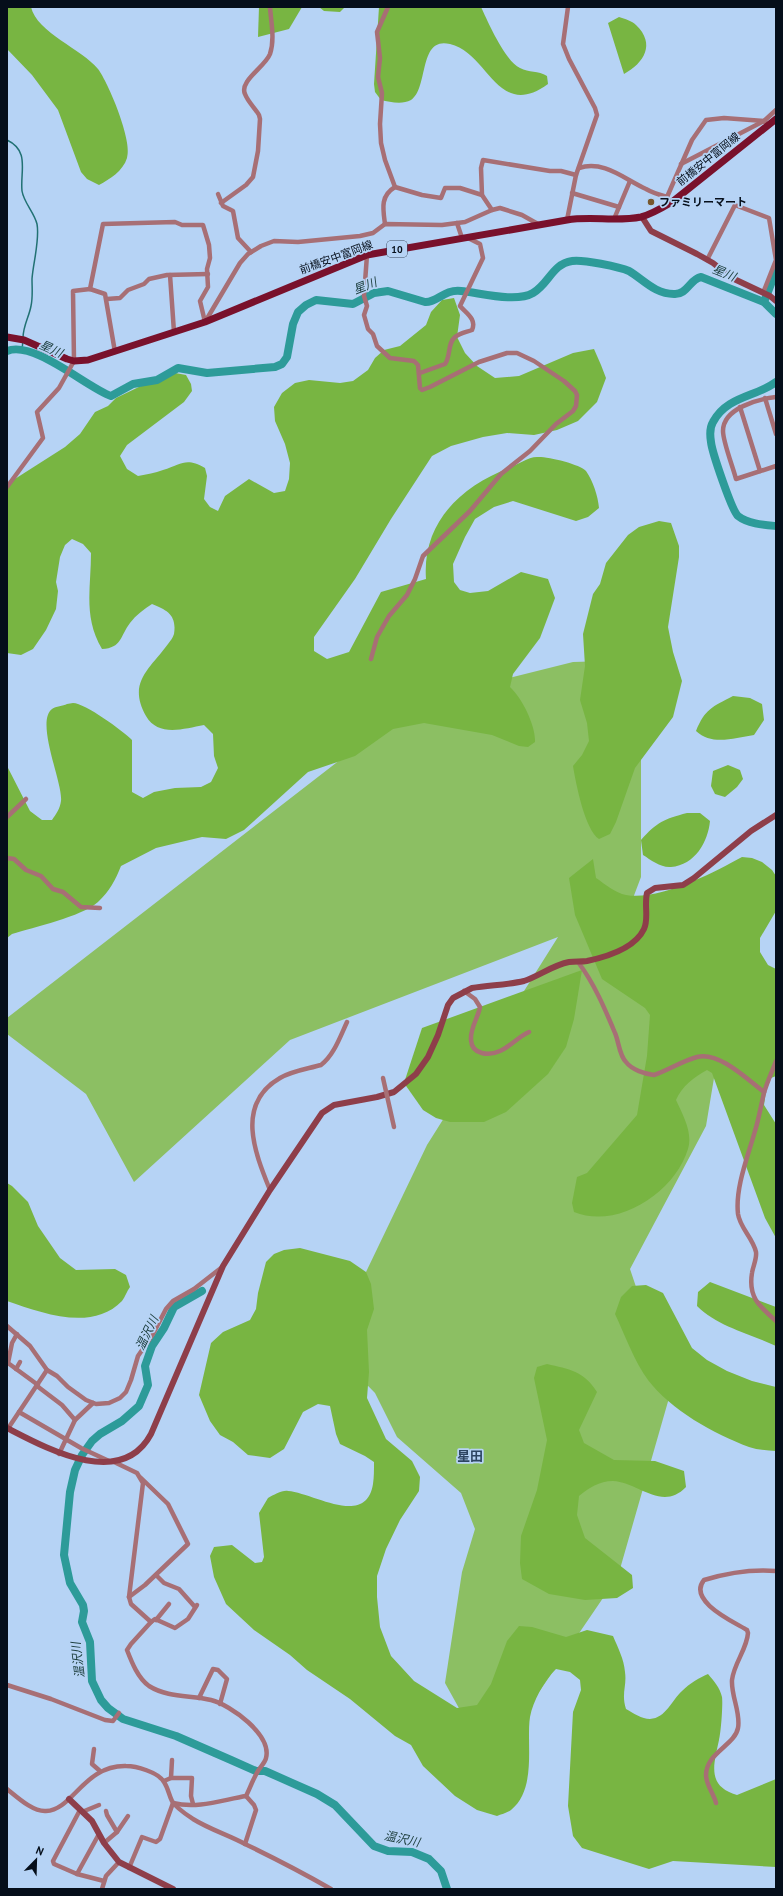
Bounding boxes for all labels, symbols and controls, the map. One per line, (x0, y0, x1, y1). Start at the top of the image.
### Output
street label: 前橋安中富岡線 (674, 129, 742, 189)
place label: ファミリーマート (659, 195, 747, 209)
marker: ファミリーマート (646, 197, 656, 207)
street label: 前橋安中富岡線 (297, 237, 375, 277)
road number: 10 (387, 241, 407, 257)
water label: 星川 (710, 261, 740, 285)
water label: 星川 (351, 274, 381, 297)
water label: 星川 (37, 337, 67, 361)
water label: 温沢川 (132, 1312, 162, 1352)
district label: 星田 (457, 1448, 483, 1465)
water label: 温沢川 (68, 1639, 87, 1679)
water label: 温沢川 (383, 1827, 423, 1850)
north arrow (16, 1840, 56, 1880)
text: N (34, 1843, 46, 1859)

